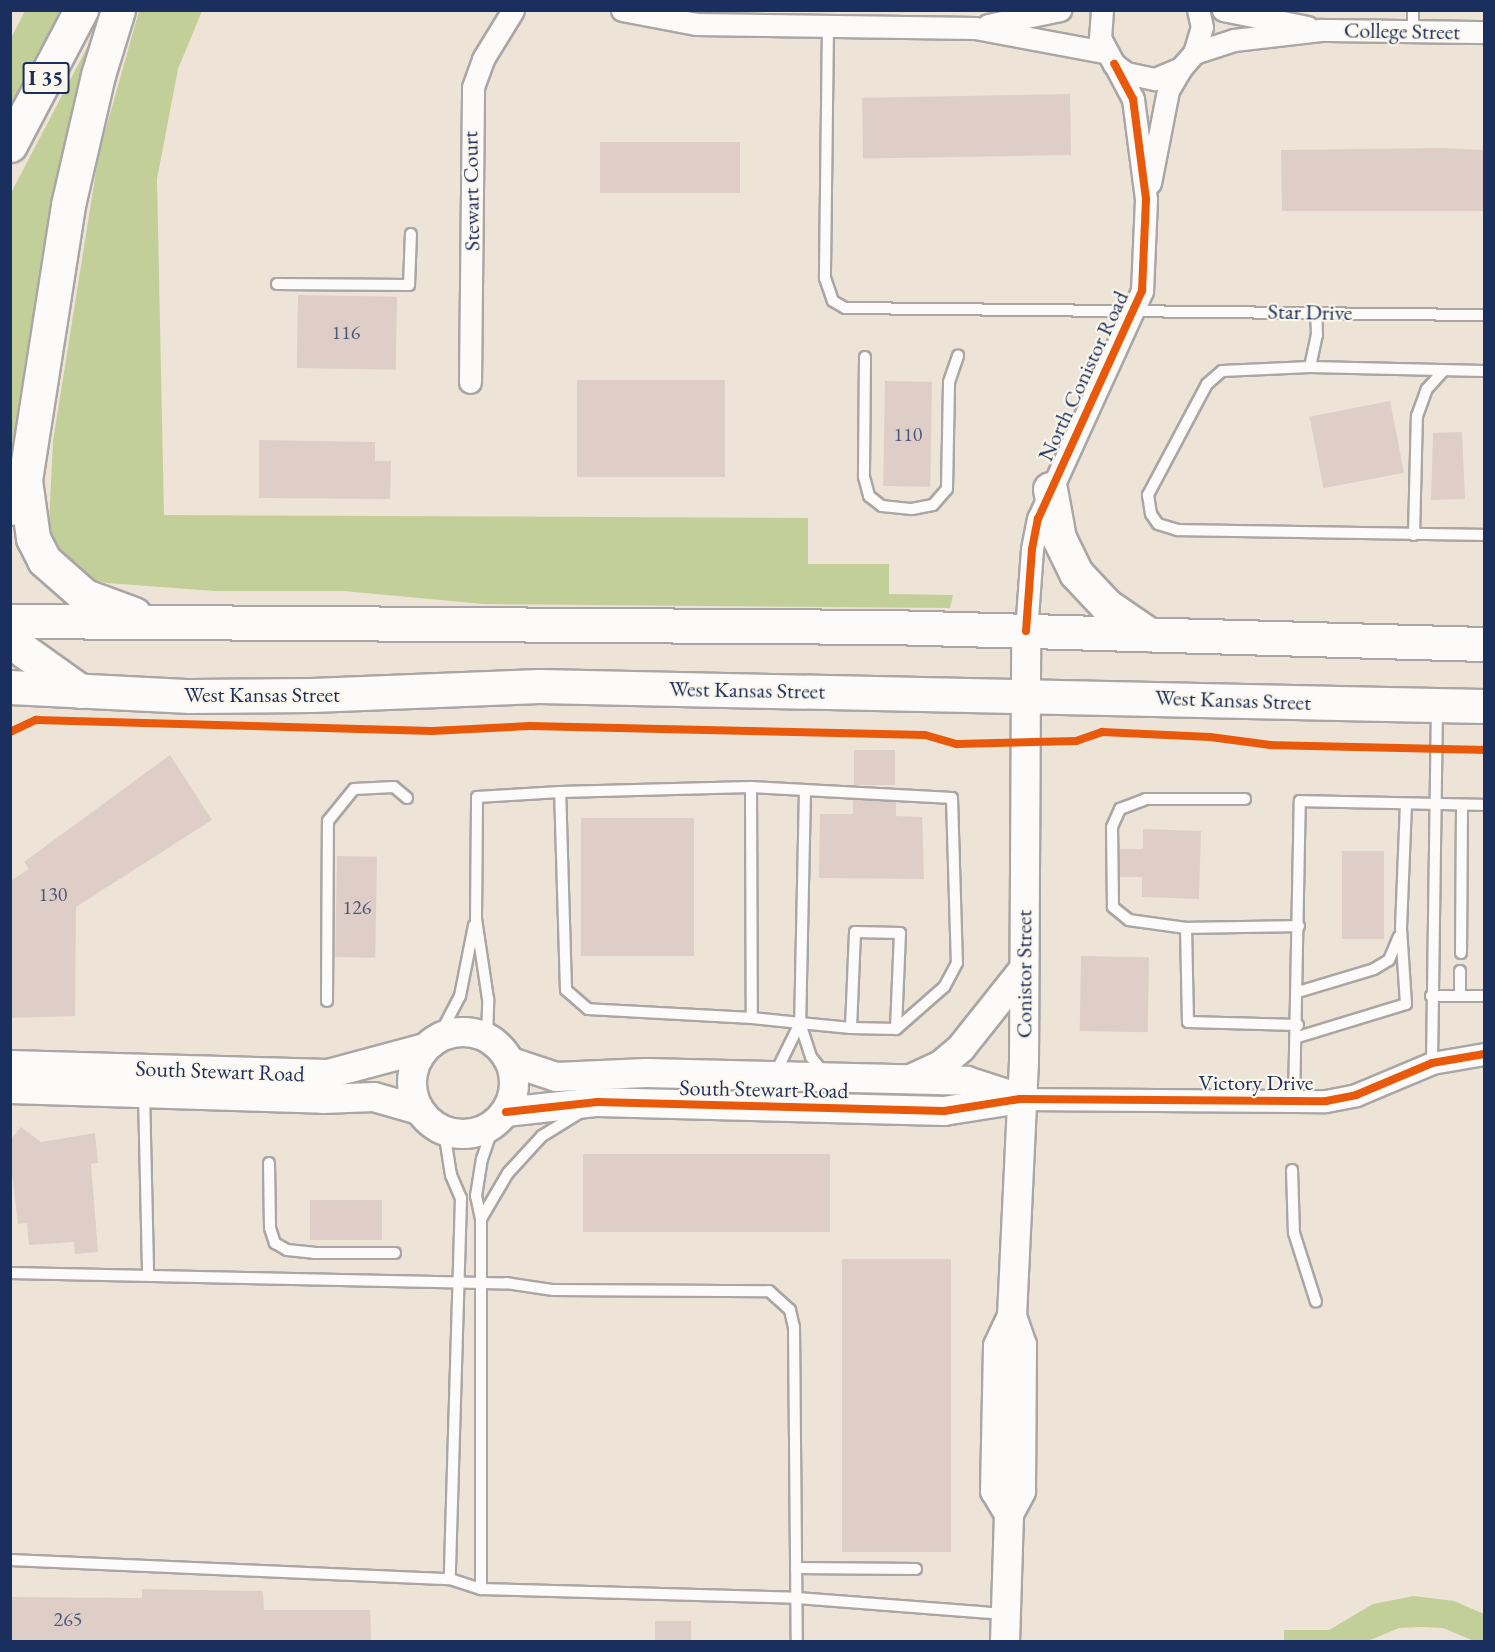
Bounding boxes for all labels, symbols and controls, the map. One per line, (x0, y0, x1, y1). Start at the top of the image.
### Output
street label: College Street (1344, 17, 1460, 45)
road number: I 35 (22, 60, 70, 96)
street label: Stewart Court (457, 131, 485, 251)
street label: North Conistor Road (1032, 287, 1134, 465)
street label: Star Drive (1267, 298, 1353, 326)
house number: 116 (332, 320, 360, 344)
house number: 110 (894, 422, 922, 446)
street label: West Kansas Street (669, 675, 825, 705)
street label: West Kansas Street (184, 682, 340, 708)
street label: West Kansas Street (1155, 684, 1311, 716)
house number: 130 (39, 882, 67, 906)
house number: 126 (343, 895, 371, 919)
street label: Conistor Street (1011, 910, 1037, 1038)
street label: South Stewart Road (135, 1055, 305, 1087)
street label: Victory Drive (1199, 1070, 1313, 1096)
street label: South Stewart Road (679, 1074, 849, 1104)
house number: 265 (54, 1607, 82, 1631)

